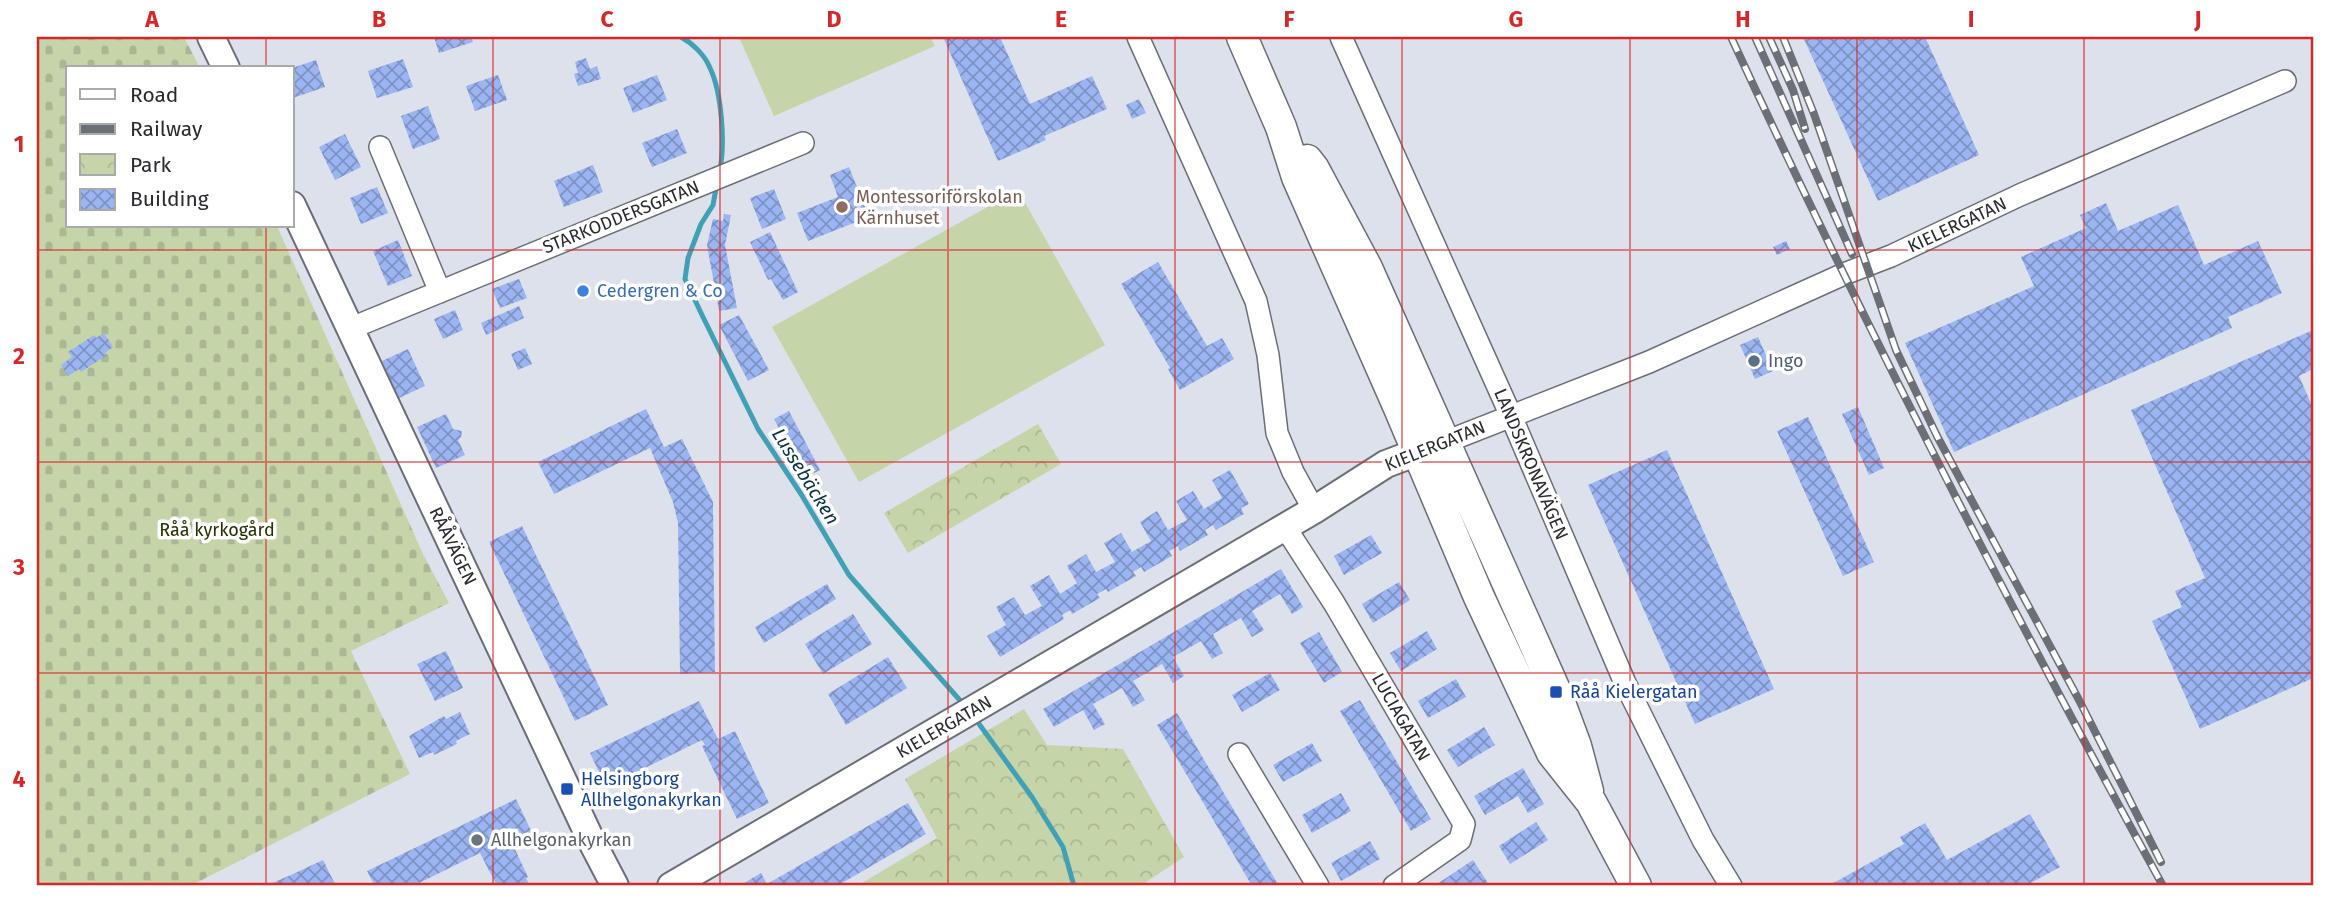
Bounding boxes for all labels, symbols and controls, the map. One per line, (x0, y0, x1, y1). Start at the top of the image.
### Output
text: A (144, 5, 159, 33)
text: B (372, 5, 386, 33)
text: C (600, 5, 614, 33)
text: D (827, 5, 842, 33)
text: E (1055, 5, 1067, 33)
text: F (1283, 5, 1295, 33)
text: G (1509, 5, 1523, 33)
text: H (1735, 5, 1751, 33)
text: I (1968, 5, 1974, 33)
text: J (2193, 5, 2202, 33)
legend (66, 66, 294, 228)
text: Road (130, 82, 178, 108)
text: Railway (130, 116, 203, 142)
text: 1 (14, 130, 24, 158)
text: Park (130, 152, 172, 178)
street label: STARKODDERSGATAN (539, 176, 703, 258)
text: Building (130, 186, 209, 212)
place label: Montessoriförskolan Kärnhuset (856, 186, 1023, 229)
street label: KIELERGATAN (1904, 192, 2010, 258)
marker: Montessoriförskolan Kärnhuset (834, 199, 850, 215)
place label: Cedergren & Co (597, 280, 723, 302)
marker: Cedergren & Co (575, 283, 591, 299)
text: 2 (13, 342, 25, 370)
place label: Ingo (1768, 350, 1803, 372)
marker: Ingo (1746, 353, 1762, 369)
street label: LANDSKRONAVÄGEN (1489, 385, 1573, 543)
street label: KIELERGATAN (1381, 416, 1489, 476)
water label: Lussebäcken (767, 424, 844, 529)
street label: RÅÅVÄGEN (425, 503, 482, 589)
park label: Råå kyrkogård (159, 519, 275, 541)
text: 3 (12, 553, 25, 581)
street label: LUCIAGATAN (1367, 669, 1435, 765)
place label: Råå Kielergatan (1570, 681, 1698, 703)
marker: Råå Kielergatan (1548, 684, 1564, 700)
street label: KIELERGATAN (892, 691, 996, 763)
text: 4 (13, 765, 26, 793)
place label: Helsingborg Allhelgonakyrkan (581, 768, 722, 811)
marker: Helsingborg Allhelgonakyrkan (559, 781, 575, 797)
place label: Allhelgonakyrkan (491, 829, 632, 851)
marker: Allhelgonakyrkan (469, 832, 485, 848)

